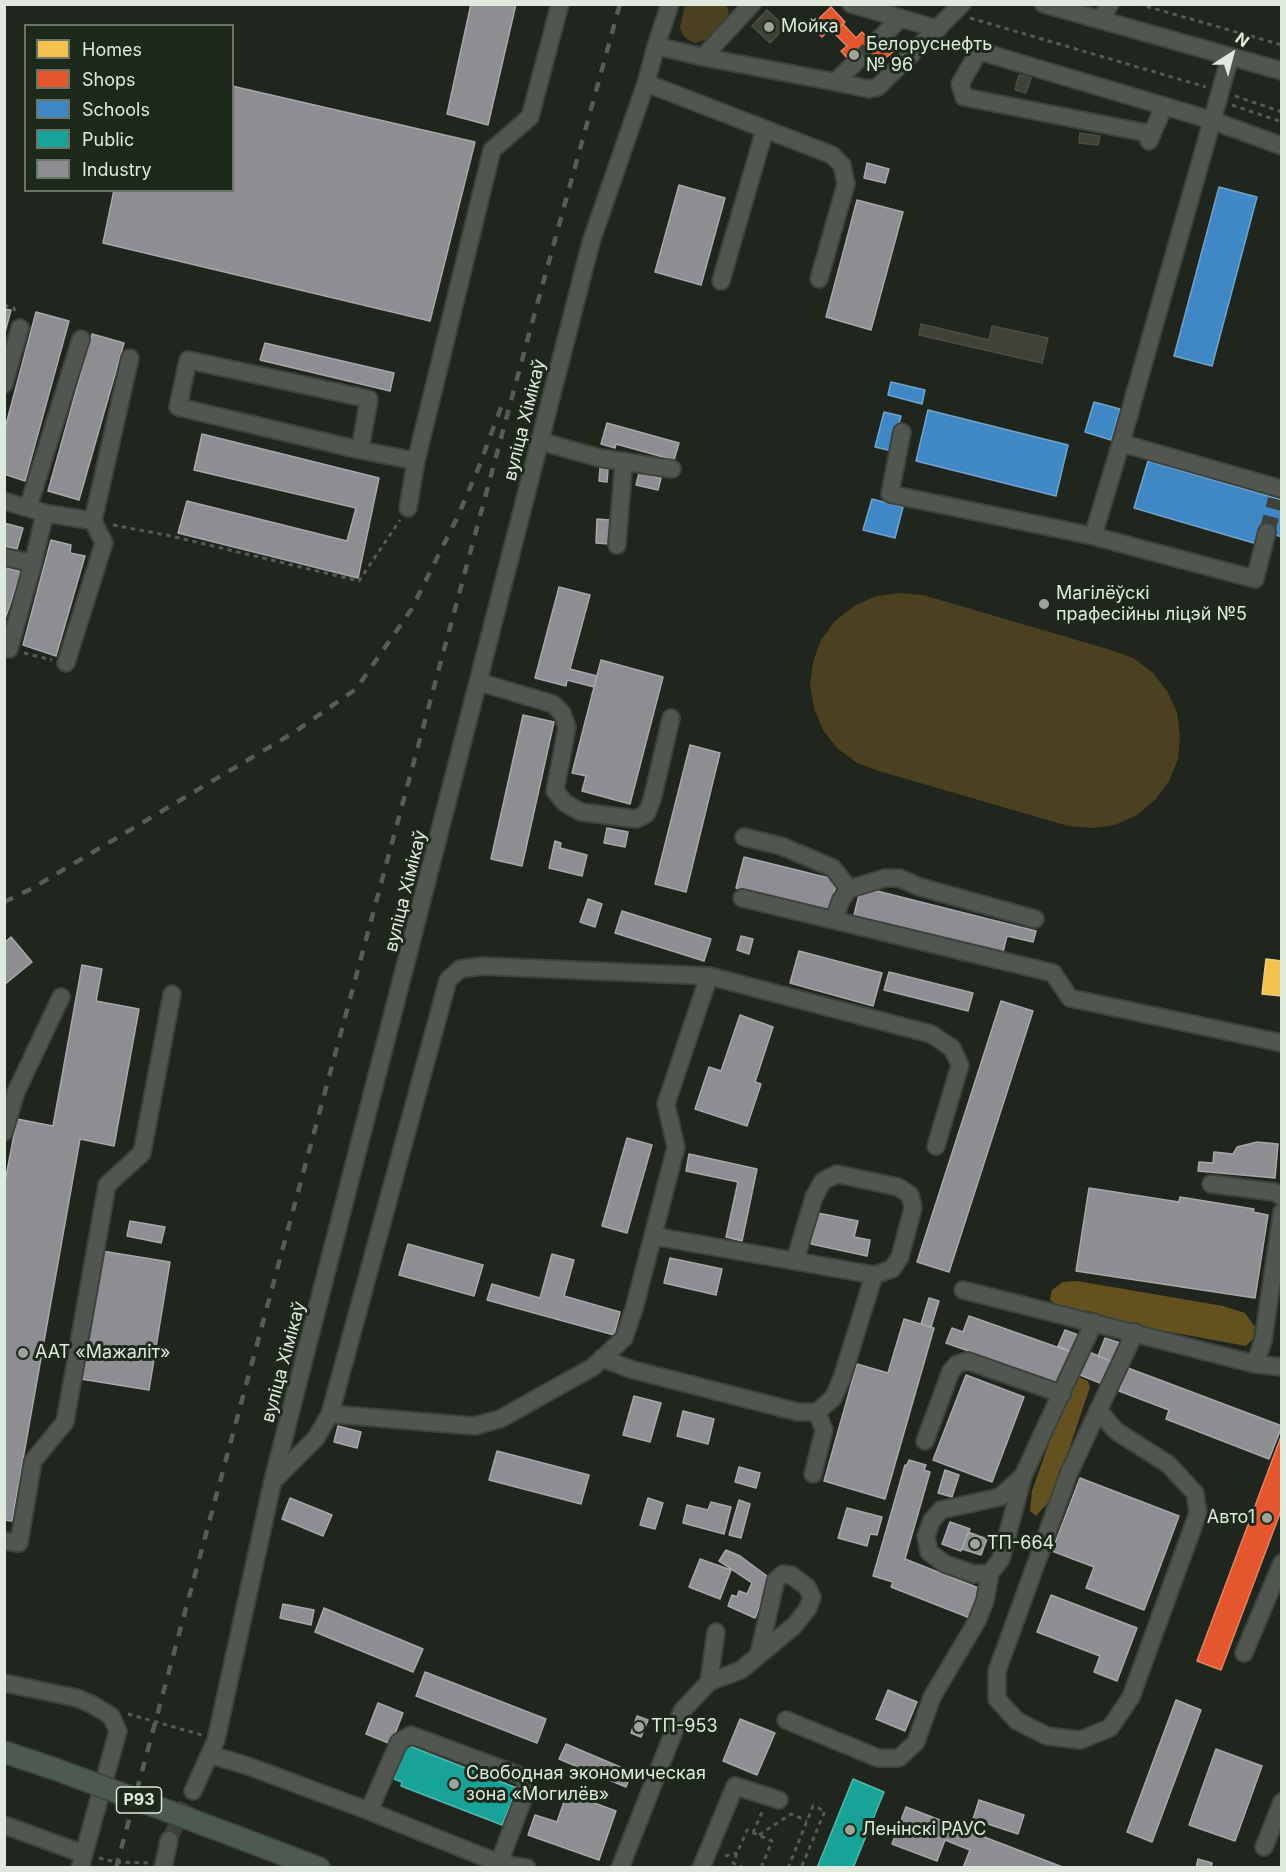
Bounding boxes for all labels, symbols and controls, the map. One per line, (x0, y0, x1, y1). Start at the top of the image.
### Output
place label: Мойка (781, 16, 839, 38)
marker: Мойка (762, 20, 776, 34)
legend (24, 24, 234, 192)
north arrow (1202, 24, 1262, 84)
text: N (1232, 28, 1253, 51)
place label: Белоруснефть № 96 (866, 34, 992, 76)
text: Homes (82, 39, 142, 60)
marker: Белоруснефть № 96 (847, 48, 861, 62)
text: Shops (82, 69, 136, 90)
text: Schools (82, 99, 150, 120)
text: Public (82, 129, 134, 150)
text: Industry (82, 159, 152, 180)
street label: вуліца Хімікаў (499, 357, 551, 483)
place label: Магілёўскі прафесійны ліцэй №5 (1056, 583, 1247, 626)
marker: Магілёўскі прафесійны ліцэй №5 (1037, 597, 1051, 611)
street label: вуліца Хімікаў (380, 828, 432, 954)
street label: вуліца Хімікаў (257, 1299, 311, 1425)
place label: ААТ «Мажаліт» (35, 1342, 170, 1364)
marker: ААТ «Мажаліт» (16, 1346, 30, 1360)
place label: Авто1 (1207, 1507, 1255, 1529)
marker: Авто1 (1260, 1511, 1274, 1525)
place label: ТП-664 (987, 1533, 1054, 1555)
marker: ТП-664 (968, 1537, 982, 1551)
place label: ТП-953 (651, 1716, 717, 1738)
marker: ТП-953 (632, 1720, 646, 1734)
place label: Свободная экономическая зона «Могилёв» (466, 1763, 706, 1806)
marker: Свободная экономическая зона «Могилёв» (447, 1777, 461, 1791)
road number: Р93 (116, 1787, 162, 1813)
place label: Ленінскі РАУС (862, 1819, 986, 1841)
marker: Ленінскі РАУС (843, 1823, 857, 1837)

